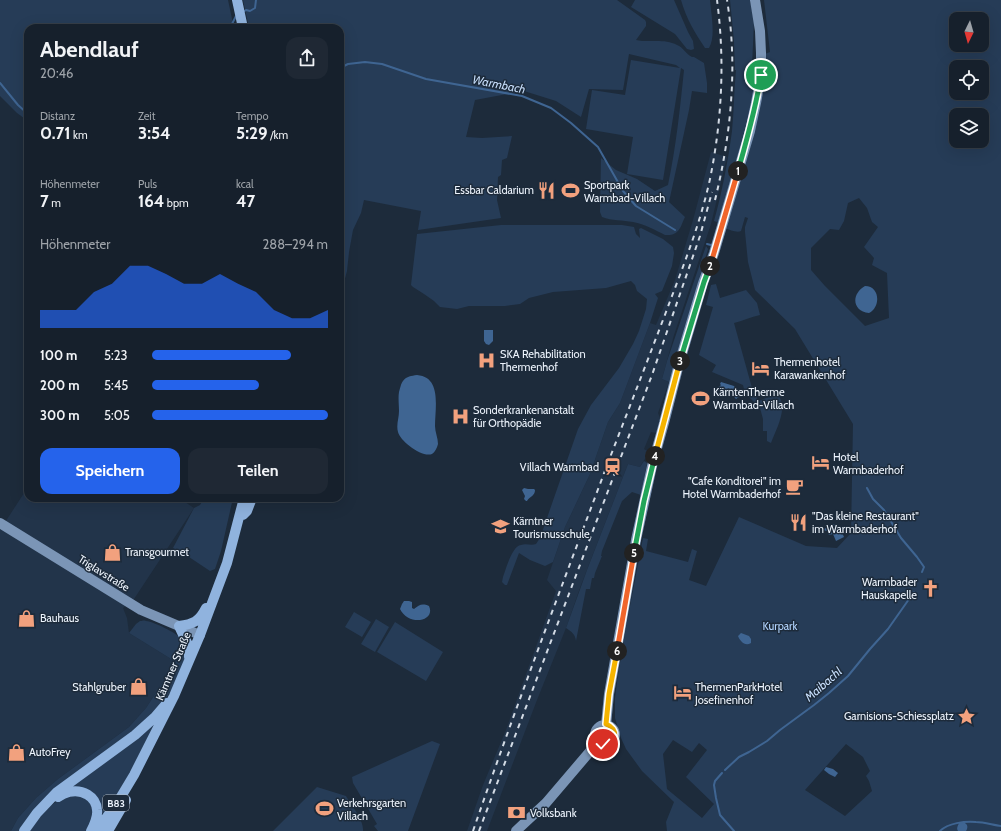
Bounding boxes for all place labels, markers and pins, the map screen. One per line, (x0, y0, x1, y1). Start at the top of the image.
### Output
pin (744, 58, 778, 92)
pin: 1 (728, 161, 748, 181)
place label: Sportpark Warmbad-Villach (584, 178, 665, 205)
restaurant icon: Essbar Caldarium (537, 180, 557, 200)
sports icon: Sportpark Warmbad-Villach (561, 181, 581, 201)
place label: Essbar Caldarium (454, 183, 534, 197)
pin: 2 (700, 256, 720, 276)
place label: SKA Rehabilitation Thermenhof (500, 347, 586, 374)
hospital icon: SKA Rehabilitation Thermenhof (477, 350, 497, 370)
pin: 3 (670, 351, 690, 371)
place label: Thermenhotel Karawankenhof (774, 355, 846, 382)
hotel icon: Thermenhotel Karawankenhof (751, 358, 771, 378)
place label: KärntenTherme Warmbad-Villach (713, 385, 794, 412)
sports icon: KärntenTherme Warmbad-Villach (690, 388, 710, 408)
place label: Sonderkrankenanstalt für Orthopädie (473, 403, 575, 430)
hospital icon: Sonderkrankenanstalt für Orthopädie (450, 406, 470, 426)
pin: 4 (645, 446, 665, 466)
place label: Hotel Warmbaderhof (833, 450, 904, 477)
hotel icon: Hotel Warmbaderhof (810, 453, 830, 473)
station icon: Villach Warmbad (602, 457, 622, 477)
place label: Villach Warmbad (520, 460, 599, 474)
place label: "Cafe Konditorei" im Hotel Warmbaderhof (682, 474, 781, 501)
cafe icon: "Cafe Konditorei" im Hotel Warmbaderhof (784, 477, 804, 497)
place label: "Das kleine Restaurant" im Warmbaderhof (812, 509, 919, 536)
restaurant icon: "Das kleine Restaurant" im Warmbaderhof (789, 512, 809, 532)
place label: Kärntner Tourismusschule (513, 514, 590, 541)
school or university icon: Kärntner Tourismusschule (490, 517, 510, 537)
shop icon: Transgourmet (102, 542, 122, 562)
pin: 5 (624, 543, 644, 563)
place label: Transgourmet (125, 545, 189, 559)
place label: Warmbader Hauskapelle (861, 575, 918, 602)
church icon: Warmbader Hauskapelle (920, 578, 940, 598)
shop icon: Bauhaus (17, 608, 37, 628)
place label: Bauhaus (40, 611, 80, 625)
pin: 6 (607, 641, 627, 661)
shop icon: Stahlgruber (129, 677, 149, 697)
place label: Stahlgruber (72, 680, 127, 694)
place label: ThermenParkHotel Josefinenhof (694, 680, 783, 707)
hotel icon: ThermenParkHotel Josefinenhof (672, 683, 692, 703)
place icon: Garnisions-Schiessplatz (957, 706, 977, 726)
place label: Garnisions-Schiessplatz (844, 709, 954, 723)
pin (586, 727, 620, 761)
shop icon: AutoFrey (6, 742, 26, 762)
place label: AutoFrey (29, 745, 71, 759)
place label: Verkehrsgarten Villach (337, 796, 406, 823)
sports icon: Verkehrsgarten Villach (314, 799, 334, 819)
bank icon: Volksbank (507, 803, 527, 823)
place label: Volksbank (530, 806, 577, 820)

